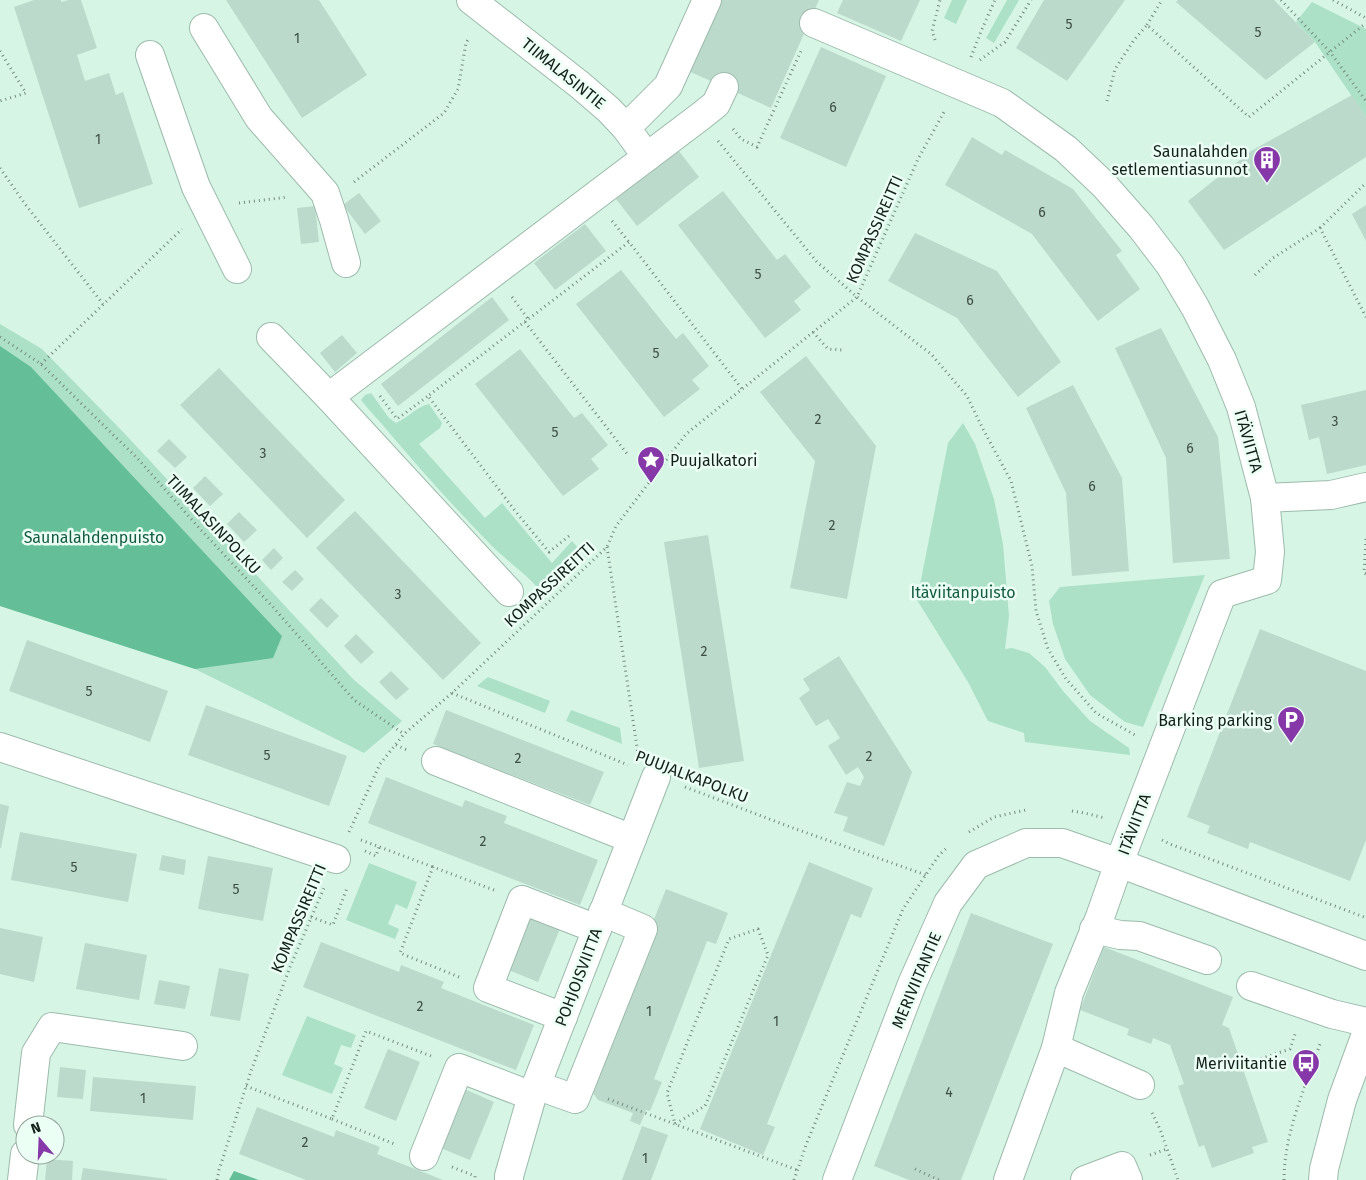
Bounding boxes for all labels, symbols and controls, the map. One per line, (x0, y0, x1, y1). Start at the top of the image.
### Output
house number: 5 (1065, 16, 1073, 33)
house number: 5 (1254, 24, 1262, 41)
house number: 1 (294, 30, 300, 47)
street label: TIIMALASINTIE (518, 34, 609, 113)
house number: 6 (829, 99, 837, 116)
house number: 1 (95, 131, 101, 148)
place label: Saunalahden setlementiasunnot (1112, 142, 1248, 179)
building icon: Saunalahden setlementiasunnot (1252, 145, 1282, 184)
street label: KOMPASSIREITTI (842, 172, 907, 286)
house number: 6 (1038, 204, 1046, 221)
house number: 5 (754, 266, 762, 283)
house number: 6 (966, 292, 974, 309)
house number: 5 (652, 345, 660, 362)
street label: ITÄVIITTA (1231, 408, 1267, 475)
house number: 2 (815, 411, 822, 428)
house number: 3 (1332, 413, 1339, 430)
house number: 5 (551, 424, 559, 441)
house number: 6 (1186, 440, 1194, 457)
house number: 3 (260, 445, 267, 462)
place icon: Puujalkatori (636, 445, 666, 484)
place label: Puujalkatori (670, 451, 757, 470)
street label: TIIMALASINPOLKU (163, 471, 265, 578)
house number: 6 (1088, 478, 1096, 495)
house number: 2 (829, 517, 836, 534)
park label: Saunalahdenpuisto (24, 528, 164, 547)
street label: KOMPASSIREITTI (500, 538, 598, 631)
park label: Itäviitanpuisto (910, 583, 1016, 602)
house number: 3 (395, 586, 402, 603)
house number: 2 (701, 643, 708, 660)
house number: 5 (85, 683, 93, 700)
parking icon: Barking parking (1276, 705, 1306, 744)
place label: Barking parking (1158, 711, 1273, 730)
street label: PUUJALKAPOLKU (633, 746, 751, 807)
house number: 5 (263, 747, 271, 764)
house number: 2 (866, 748, 873, 765)
house number: 2 (515, 750, 522, 767)
street label: ITÄVIITTA (1114, 790, 1155, 858)
house number: 2 (480, 833, 487, 850)
house number: 5 (70, 859, 78, 876)
street label: KOMPASSIREITTI (267, 861, 330, 975)
house number: 5 (232, 881, 240, 898)
street label: POHJOISVIITTA (551, 925, 606, 1029)
street label: MERIVIITANTIE (888, 929, 945, 1031)
house number: 2 (417, 998, 424, 1015)
house number: 1 (646, 1003, 652, 1020)
house number: 1 (773, 1013, 779, 1030)
bus stop icon: Meriviitantie (1291, 1048, 1321, 1087)
place label: Meriviitantie (1195, 1054, 1287, 1073)
house number: 4 (945, 1084, 953, 1101)
house number: 1 (140, 1090, 146, 1107)
north arrow (15, 1115, 65, 1165)
text: N (29, 1119, 43, 1138)
house number: 2 (302, 1134, 309, 1151)
house number: 1 (642, 1150, 648, 1167)

